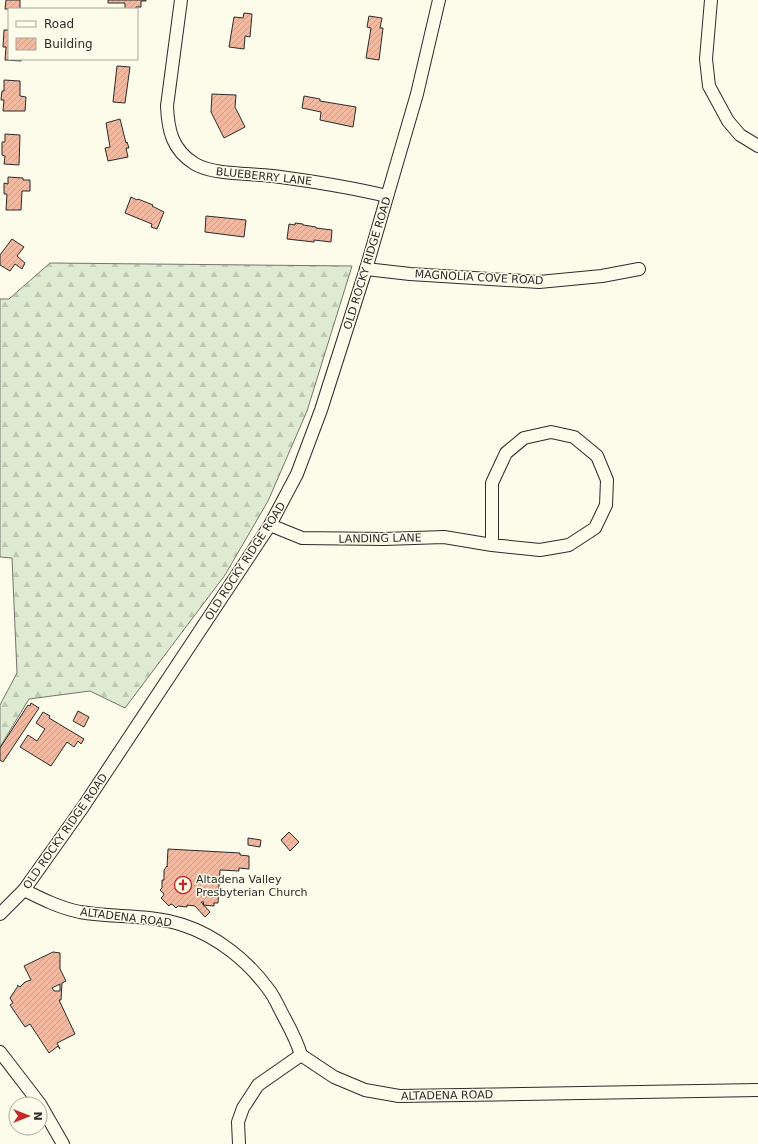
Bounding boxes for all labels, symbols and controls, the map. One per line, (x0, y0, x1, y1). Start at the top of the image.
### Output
legend (8, 8, 138, 60)
text: Road (44, 17, 74, 31)
text: Building (44, 37, 93, 51)
street label: BLUEBERRY LANE (215, 165, 313, 188)
street label: OLD ROCKY RIDGE ROAD (341, 195, 394, 331)
street label: MAGNOLIA COVE ROAD (414, 268, 544, 287)
street label: OLD ROCKY RIDGE ROAD (202, 500, 289, 623)
street label: LANDING LANE (338, 531, 422, 546)
street label: OLD ROCKY RIDGE ROAD (20, 771, 110, 892)
place label: Altadena Valley Presbyterian Church (196, 873, 308, 899)
church icon: Altadena Valley Presbyterian Church (173, 875, 193, 895)
street label: ALTADENA ROAD (79, 905, 173, 930)
street label: ALTADENA ROAD (401, 1088, 493, 1103)
north arrow (8, 1096, 48, 1136)
text: N (31, 1111, 44, 1121)

